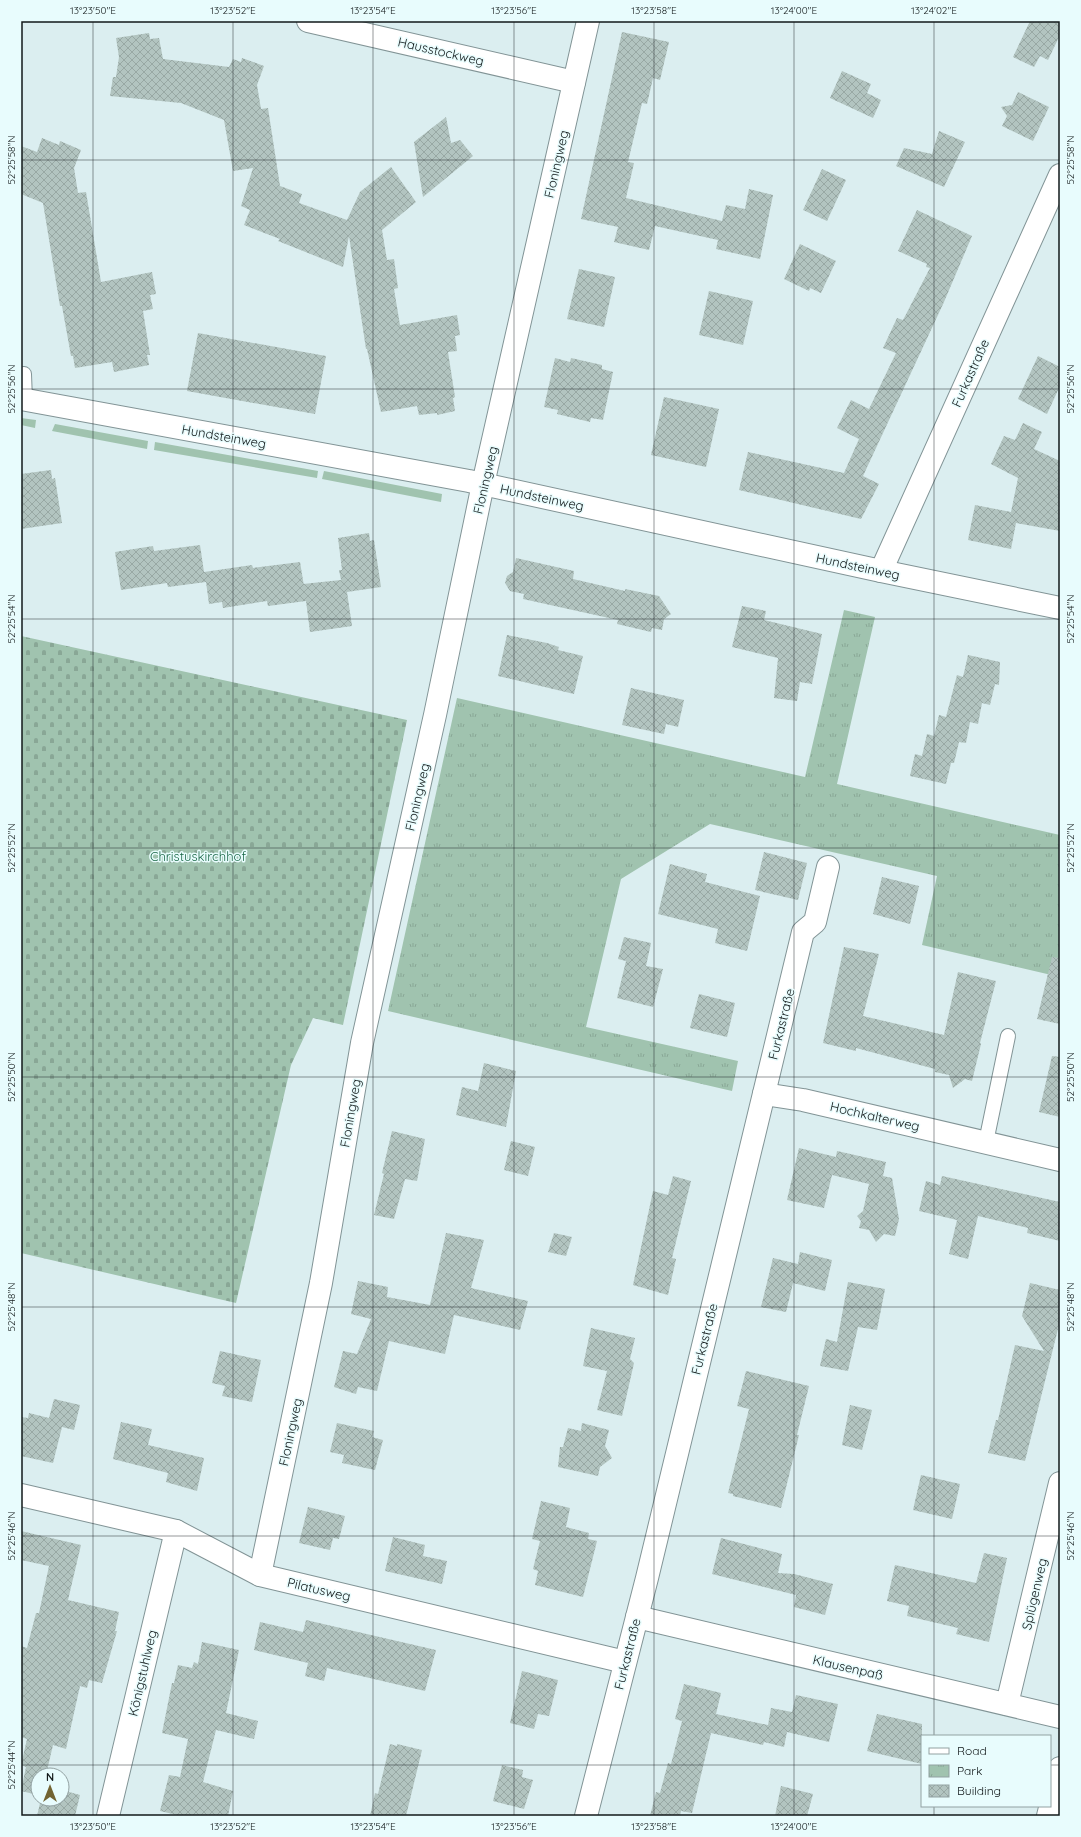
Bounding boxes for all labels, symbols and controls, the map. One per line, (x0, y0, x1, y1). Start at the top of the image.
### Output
text: 13°23'50"E (70, 4, 116, 17)
text: 13°23'52"E (210, 4, 256, 17)
text: 13°23'54"E (350, 4, 396, 17)
text: 13°23'56"E (491, 4, 537, 17)
text: 13°23'58"E (631, 4, 677, 17)
text: 13°24'00"E (771, 4, 817, 17)
text: 13°24'02"E (911, 4, 957, 17)
street label: Hausstockweg (396, 33, 486, 69)
street label: Floningweg (540, 129, 572, 199)
text: 52°25'58"N (5, 135, 18, 185)
text: 52°25'58"N (1064, 135, 1077, 185)
street label: Furkastraße (948, 336, 992, 410)
text: 52°25'56"N (5, 364, 18, 414)
text: 52°25'56"N (1064, 364, 1077, 414)
street label: Hundsteinweg (181, 421, 267, 451)
street label: Floningweg (469, 445, 501, 515)
street label: Hundsteinweg (499, 480, 585, 514)
street label: Hundsteinweg (815, 549, 901, 583)
text: 52°25'54"N (5, 594, 18, 644)
text: 52°25'54"N (1064, 594, 1077, 644)
street label: Floningweg (401, 762, 433, 832)
text: 52°25'52"N (5, 823, 18, 873)
text: 52°25'52"N (1064, 823, 1077, 873)
park label: Christuskirchhof (150, 848, 246, 864)
street label: Furkastraße (764, 987, 798, 1061)
text: 52°25'50"N (5, 1052, 18, 1102)
text: 52°25'50"N (1064, 1052, 1077, 1102)
street label: Floningweg (336, 1078, 364, 1148)
street label: Hochkalterweg (829, 1098, 921, 1134)
text: 52°25'48"N (5, 1282, 18, 1332)
text: 52°25'48"N (1064, 1282, 1077, 1332)
street label: Furkastraße (687, 1302, 721, 1376)
street label: Floningweg (275, 1397, 305, 1467)
text: 52°25'46"N (5, 1512, 18, 1561)
text: 52°25'46"N (1064, 1512, 1077, 1561)
street label: Splügenweg (1018, 1557, 1050, 1631)
street label: Pilatusweg (286, 1574, 352, 1604)
street label: Furkastraße (610, 1617, 644, 1691)
street label: Königstuhlweg (124, 1628, 160, 1718)
street label: Klausenpaß (811, 1651, 885, 1683)
legend (921, 1735, 1051, 1807)
text: 52°25'44"N (5, 1741, 18, 1789)
text: Road (957, 1743, 987, 1758)
text: Park (957, 1763, 982, 1778)
north arrow (30, 1767, 70, 1807)
text: N (46, 1770, 54, 1784)
text: Building (957, 1783, 1001, 1798)
text: 13°23'50"E (70, 1820, 116, 1833)
text: 13°23'52"E (210, 1820, 256, 1833)
text: 13°23'54"E (350, 1820, 396, 1833)
text: 13°23'56"E (491, 1820, 537, 1833)
text: 13°23'58"E (631, 1820, 677, 1833)
text: 13°24'00"E (771, 1820, 817, 1833)

